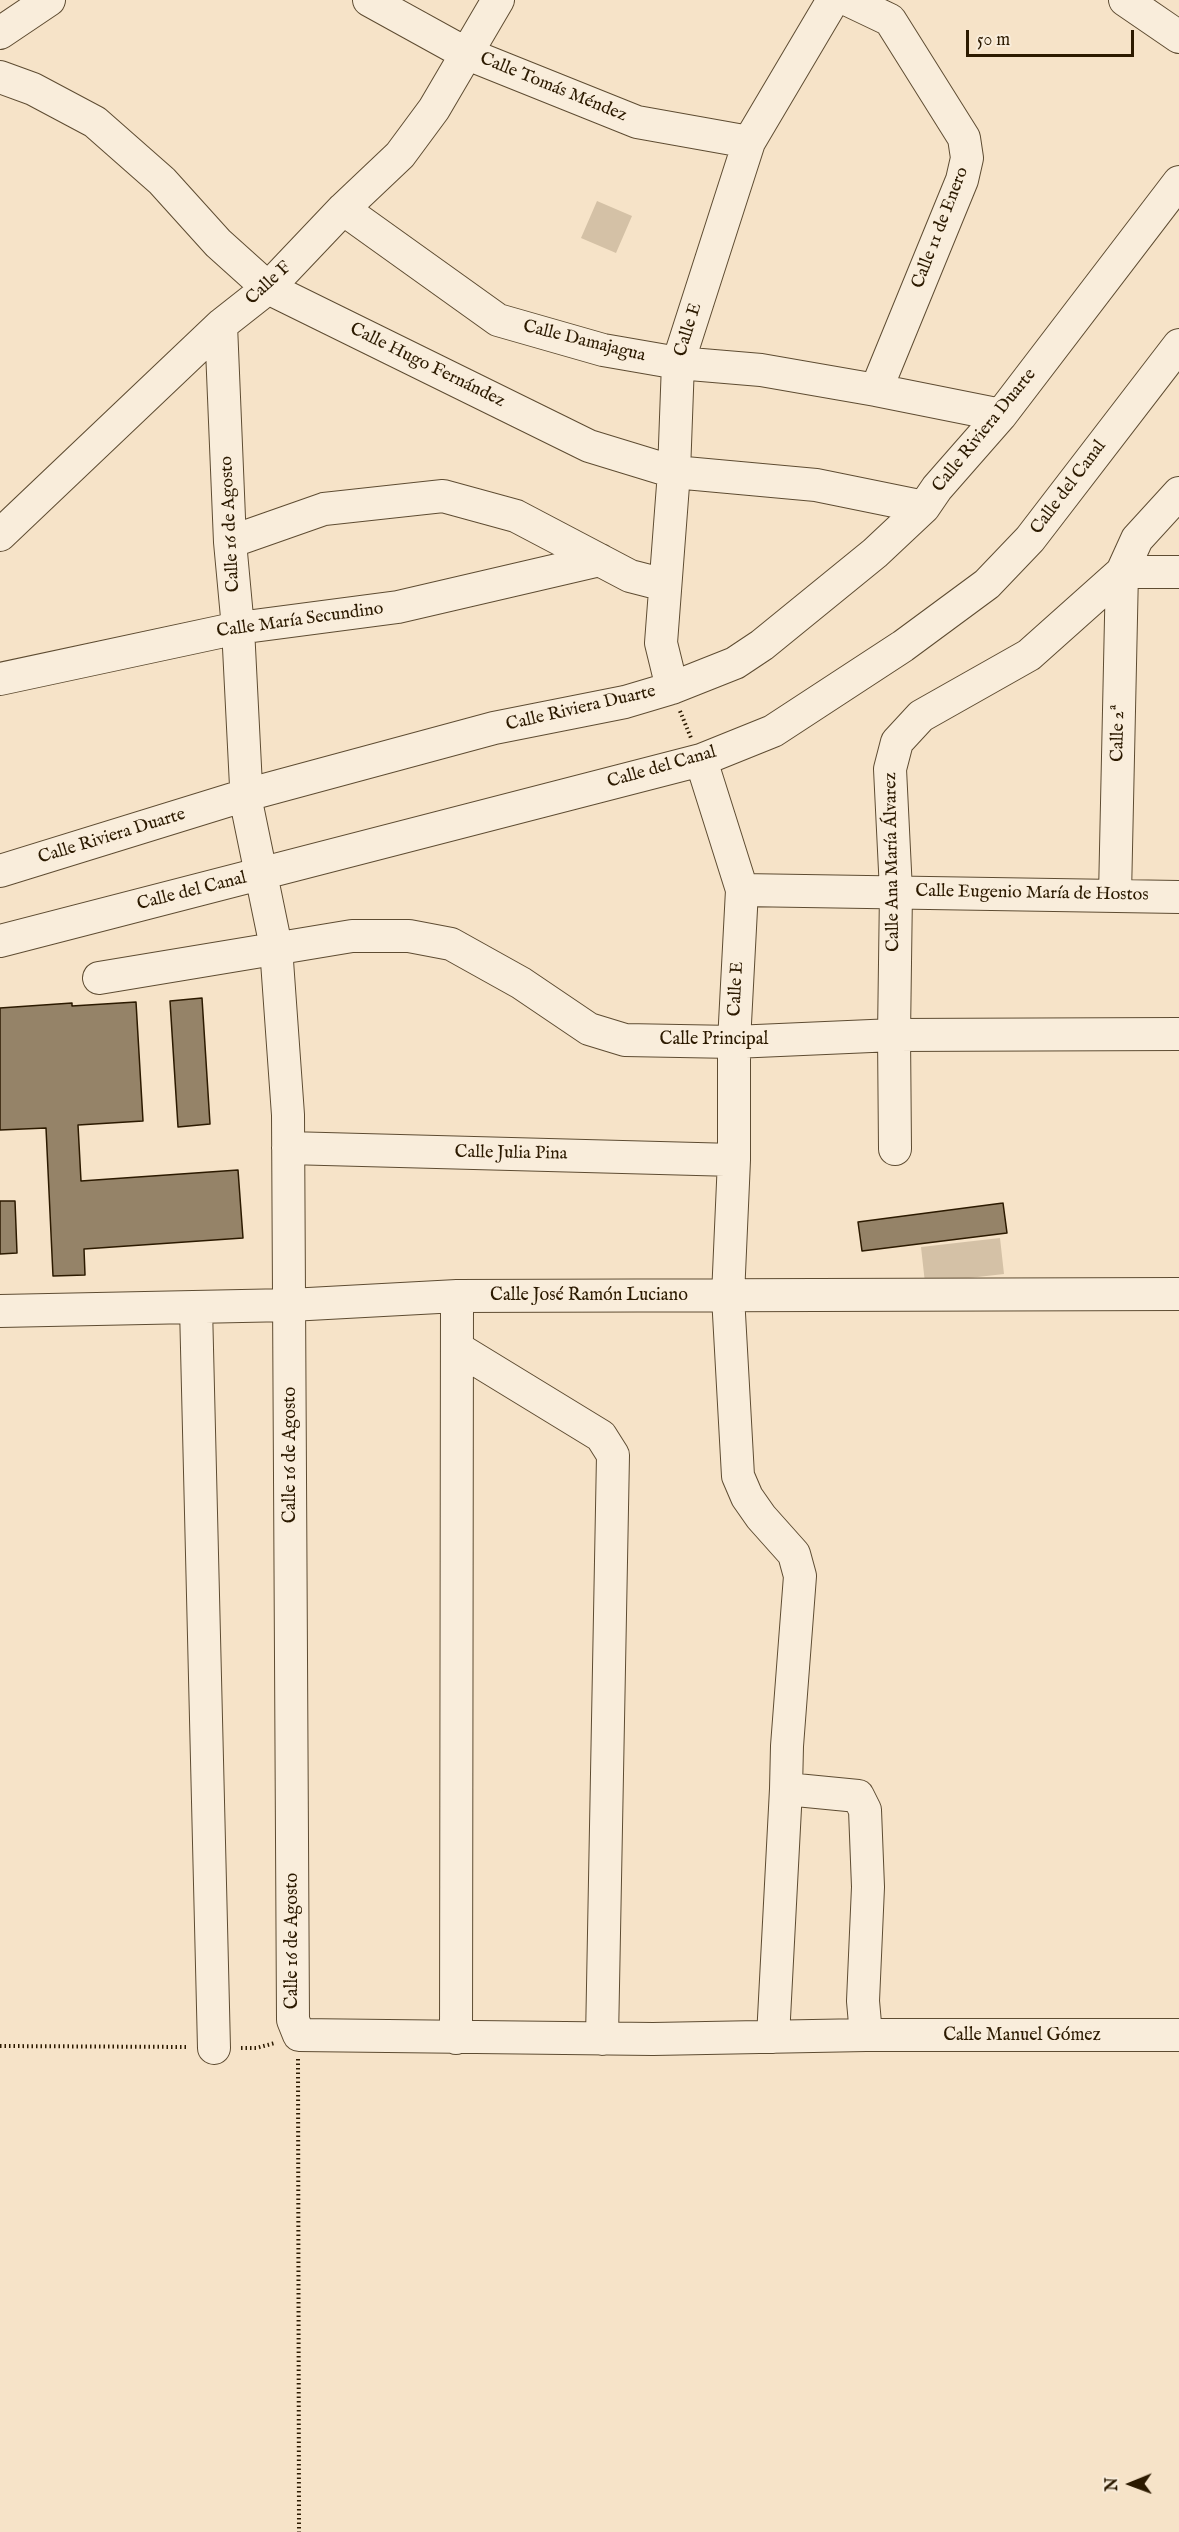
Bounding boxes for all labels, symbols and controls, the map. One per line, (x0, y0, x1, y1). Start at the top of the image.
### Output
scale bar (969, 18, 1137, 56)
text: 50 m (977, 29, 1010, 52)
street label: Calle Tomás Méndez (476, 49, 630, 127)
street label: Calle 11 de Enero (908, 164, 974, 292)
street label: Calle F (242, 258, 296, 310)
street label: Calle E (671, 301, 707, 359)
street label: Calle Damajagua (521, 316, 647, 368)
street label: Calle Hugo Fernández (346, 319, 508, 413)
street label: Calle Riviera Duarte (929, 365, 1041, 497)
street label: Calle del Canal (1027, 437, 1111, 539)
street label: Calle 16 de Agosto (217, 455, 245, 593)
street label: Calle María Secundino (215, 599, 385, 643)
street label: Calle Riviera Duarte (504, 681, 658, 737)
street label: Calle 2ª (1108, 704, 1130, 762)
street label: Calle del Canal (605, 742, 719, 794)
street label: Calle Ana María Álvarez (881, 772, 905, 952)
street label: Calle Riviera Duarte (36, 804, 188, 870)
street label: Calle del Canal (135, 868, 249, 916)
street label: Calle Eugenio María de Hostos (915, 881, 1149, 907)
street label: Calle E (725, 961, 749, 1017)
street label: Calle Principal (660, 1029, 768, 1051)
street label: Calle Julia Pina (454, 1142, 568, 1166)
street label: Calle José Ramón Luciano (490, 1285, 688, 1307)
street label: Calle 16 de Agosto (280, 1387, 302, 1523)
street label: Calle 16 de Agosto (282, 1873, 304, 2009)
street label: Calle Manuel Gómez (943, 2025, 1101, 2047)
north arrow (1101, 2454, 1161, 2514)
text: N (1103, 2477, 1123, 2491)

